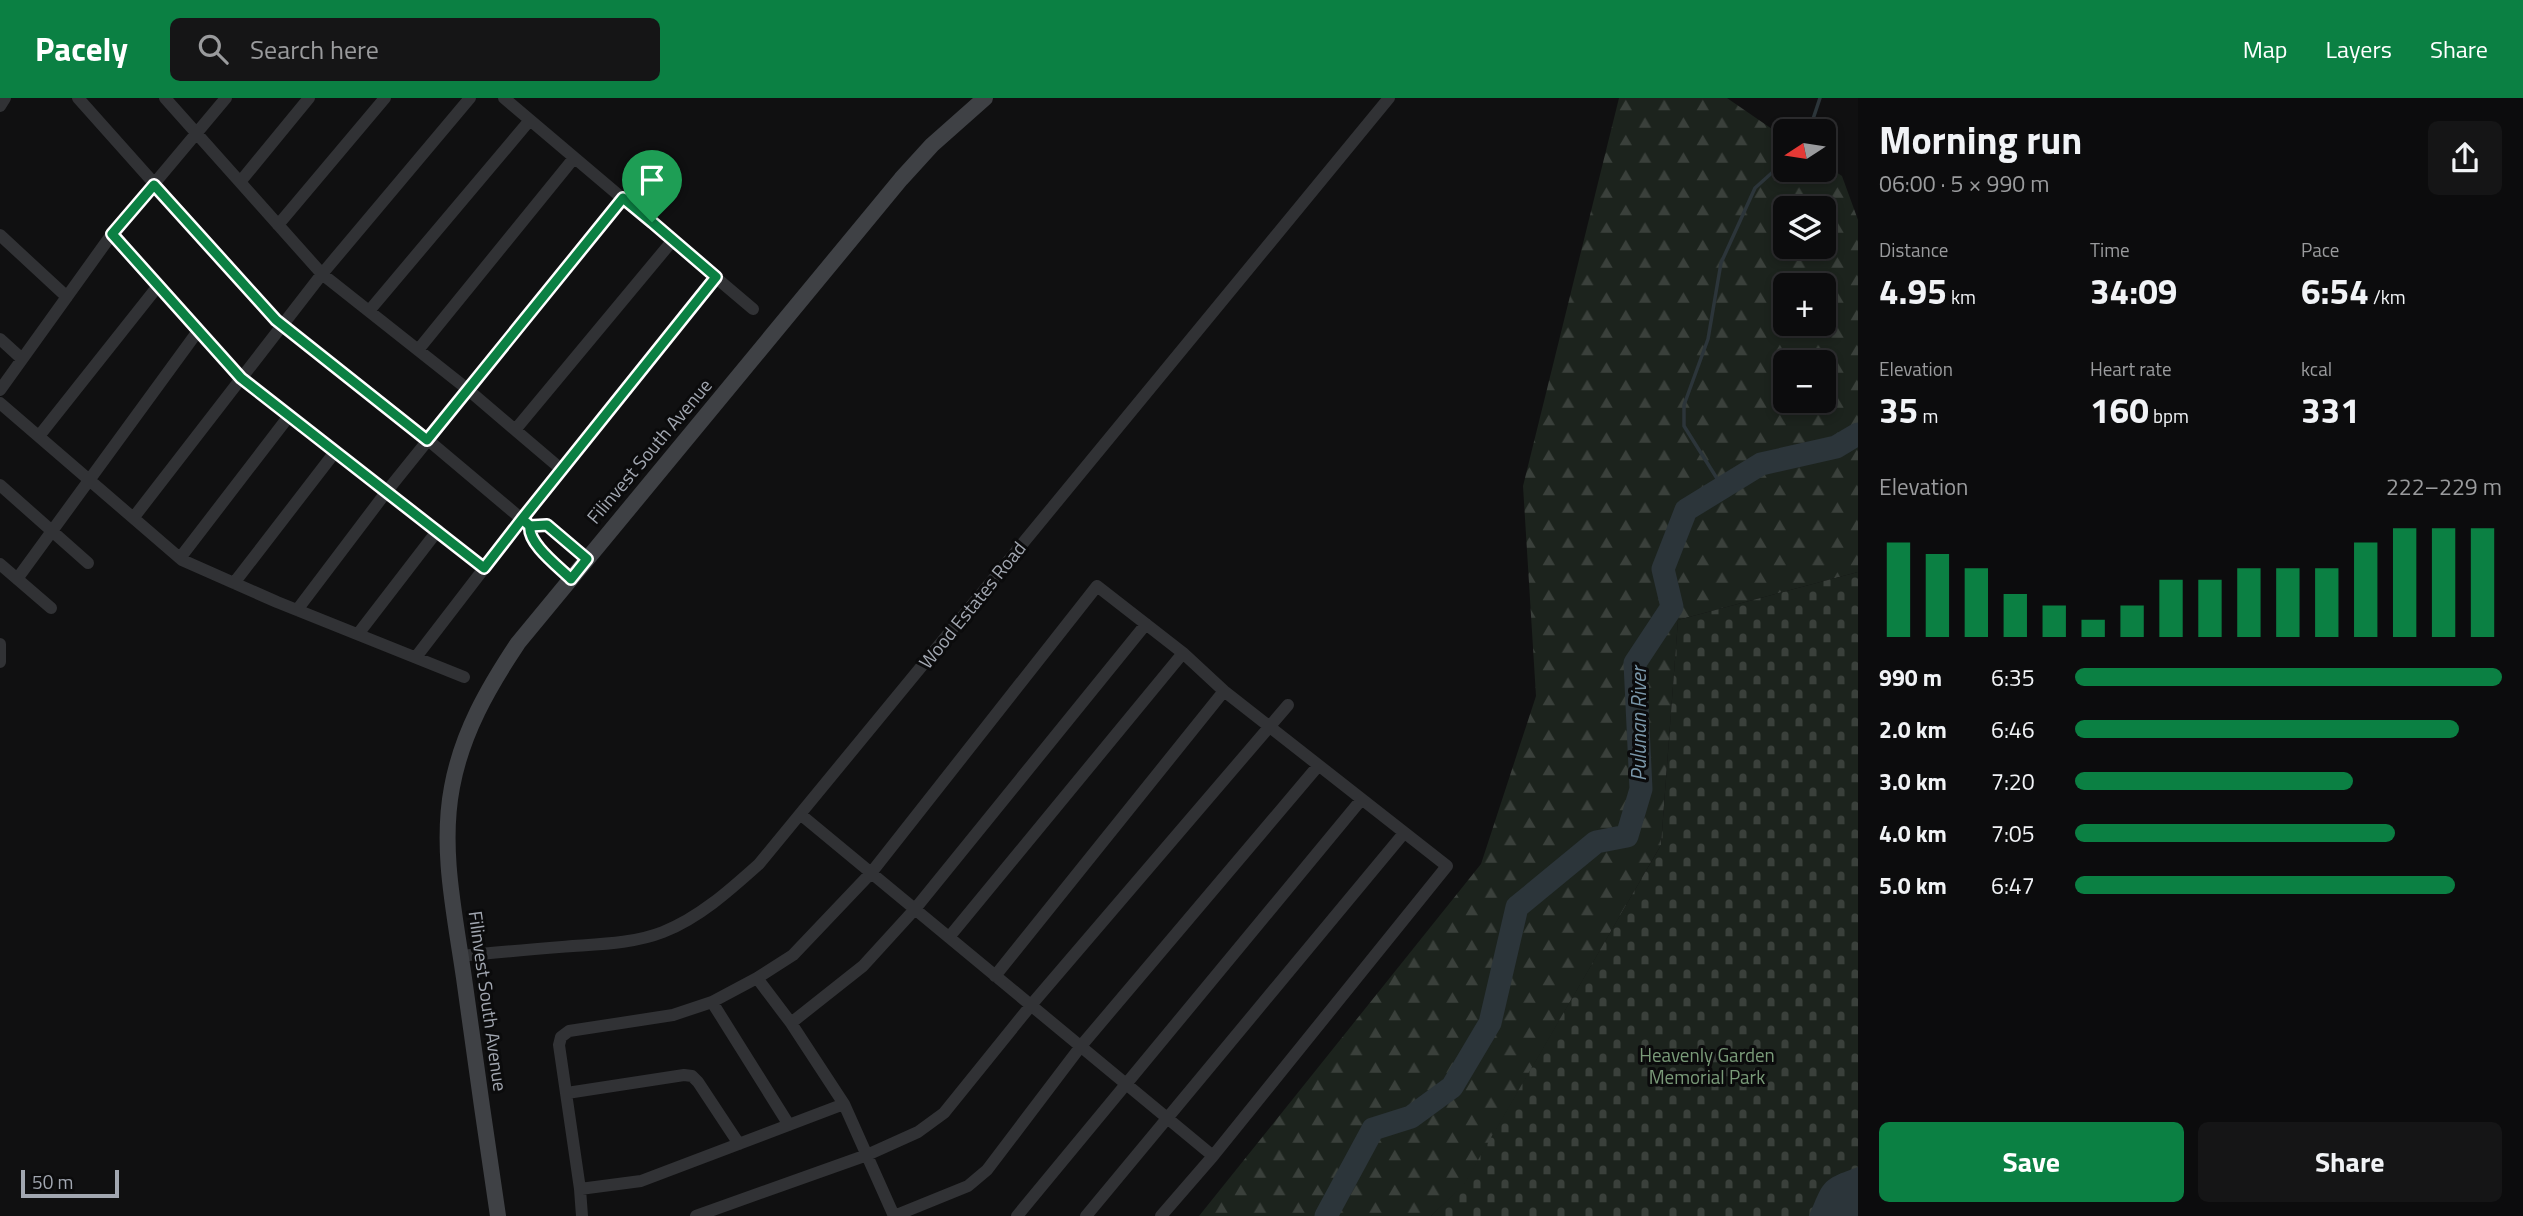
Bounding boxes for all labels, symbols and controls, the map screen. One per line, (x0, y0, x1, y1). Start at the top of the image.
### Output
search box (170, 18, 660, 81)
text: Pacely (35, 24, 128, 74)
icon: search (194, 30, 232, 68)
text: Search here (250, 30, 379, 69)
text: Map (2243, 31, 2288, 67)
text: Layers (2326, 31, 2392, 67)
text: Share (2430, 31, 2488, 67)
text: Morning run (1879, 111, 2082, 169)
north arrow (1773, 119, 1836, 182)
map controls (1773, 119, 1836, 413)
button: share (2428, 121, 2502, 195)
pin (622, 150, 682, 222)
icon: arrive (633, 161, 671, 199)
text: 06:00 · 5 × 990 m (1879, 166, 2049, 201)
button: layers (1773, 196, 1836, 259)
text: Distance (1879, 235, 1948, 264)
text: Time (2090, 235, 2130, 264)
text: Pace (2301, 235, 2339, 264)
text: 4.95 (1879, 264, 1947, 318)
text: 34:09 (2090, 264, 2177, 318)
text: 6:54 (2301, 264, 2369, 318)
button: + (1773, 273, 1836, 336)
text: km (1947, 282, 1976, 311)
text: /km (2369, 282, 2406, 311)
button: − (1773, 350, 1836, 413)
text: Elevation (1879, 354, 1953, 383)
text: Heart rate (2090, 354, 2172, 383)
text: kcal (2301, 354, 2332, 383)
street label: Filinvest South Avenue (579, 372, 718, 530)
text: 35 (1879, 383, 1918, 437)
text: 160 (2090, 383, 2149, 437)
text: 331 (2301, 383, 2360, 437)
text: m (1918, 401, 1938, 430)
text: bpm (2149, 401, 2189, 430)
text: Elevation (1879, 469, 1968, 504)
text: 222–229 m (2386, 469, 2502, 504)
street label: Wood Estates Road (911, 535, 1032, 675)
text: 990 m (1879, 660, 1942, 695)
text: 6:35 (1991, 660, 2035, 695)
water label: Pulunan River (1622, 664, 1654, 781)
text: 2.0 km (1879, 712, 1947, 747)
text: 6:46 (1991, 712, 2035, 747)
text: 3.0 km (1879, 764, 1947, 799)
text: 7:20 (1991, 764, 2035, 799)
text: 4.0 km (1879, 816, 1947, 851)
text: 7:05 (1991, 816, 2035, 851)
text: 5.0 km (1879, 868, 1947, 903)
text: 6:47 (1991, 868, 2035, 903)
street label: Filinvest South Avenue (461, 909, 516, 1093)
park label: Heavenly Garden Memorial Park (1639, 1040, 1775, 1091)
button: Save (1879, 1122, 2184, 1202)
button: Share (2198, 1122, 2502, 1202)
scale bar (21, 1167, 119, 1199)
text: 50 m (32, 1167, 73, 1196)

